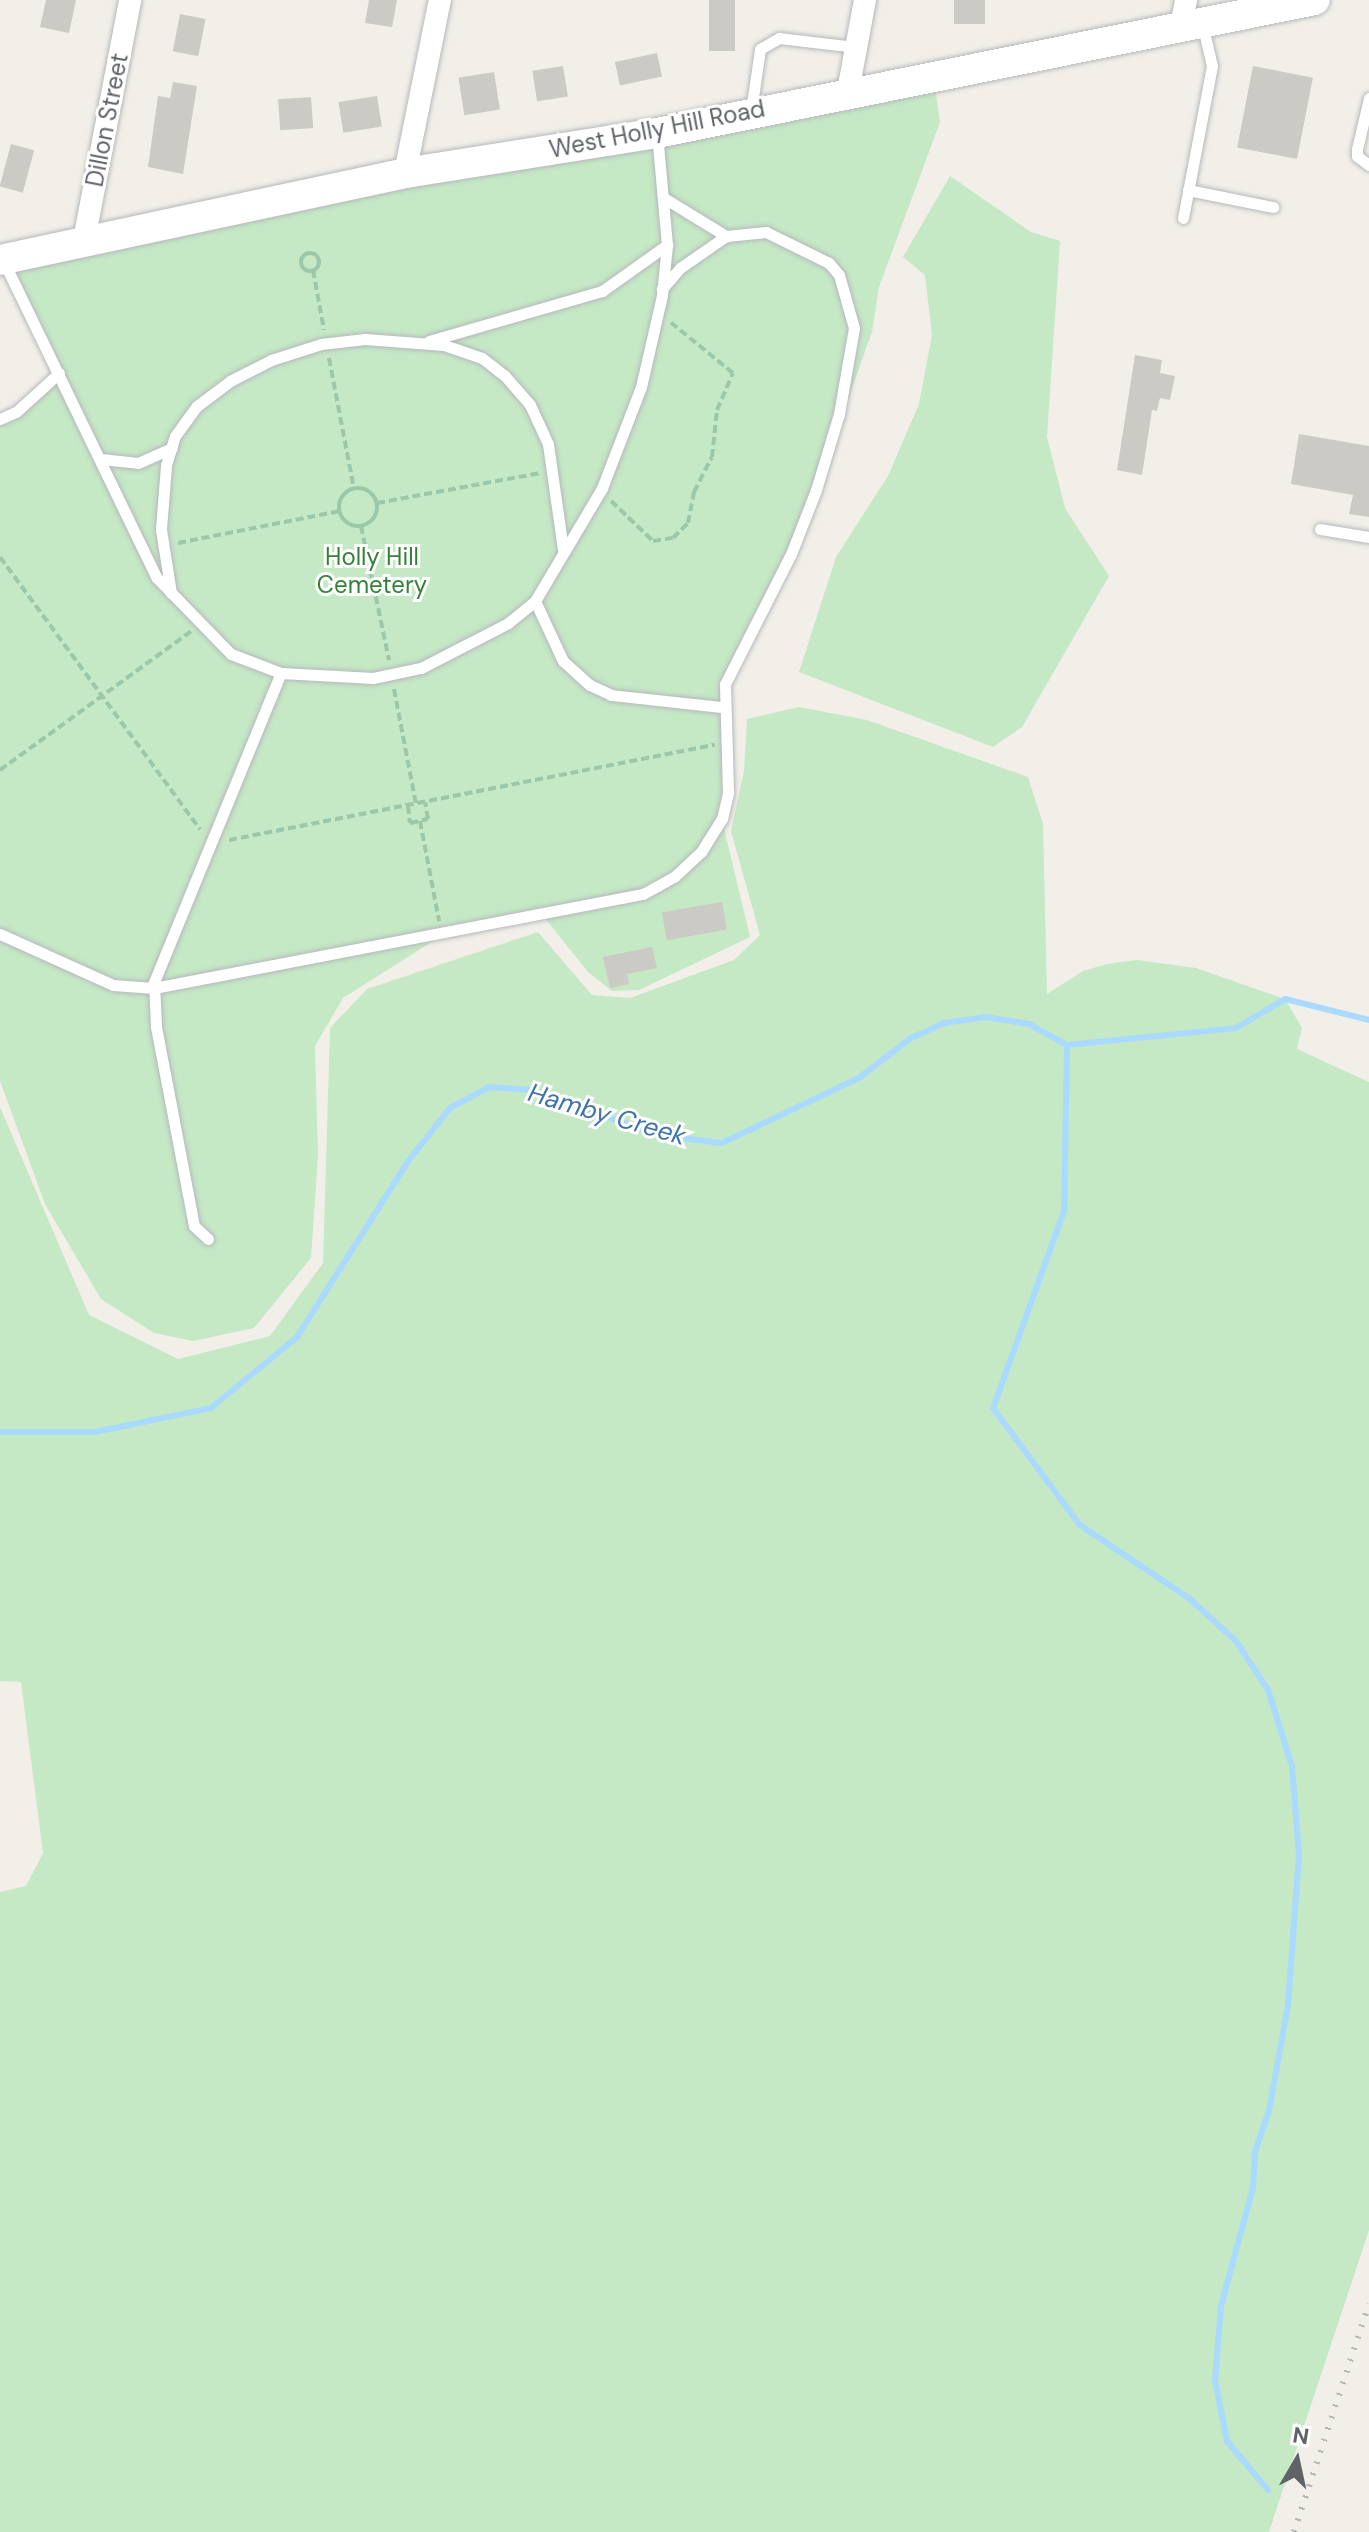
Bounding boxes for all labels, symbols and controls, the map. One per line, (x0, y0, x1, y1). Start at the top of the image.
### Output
street label: Dillon Street (80, 51, 134, 189)
street label: West Holly Hill Road (547, 94, 767, 164)
park label: Holly Hill Cemetery (317, 543, 427, 599)
water label: Hamby Creek (524, 1078, 690, 1152)
north arrow (1257, 2420, 1337, 2500)
text: N (1291, 2420, 1311, 2451)

